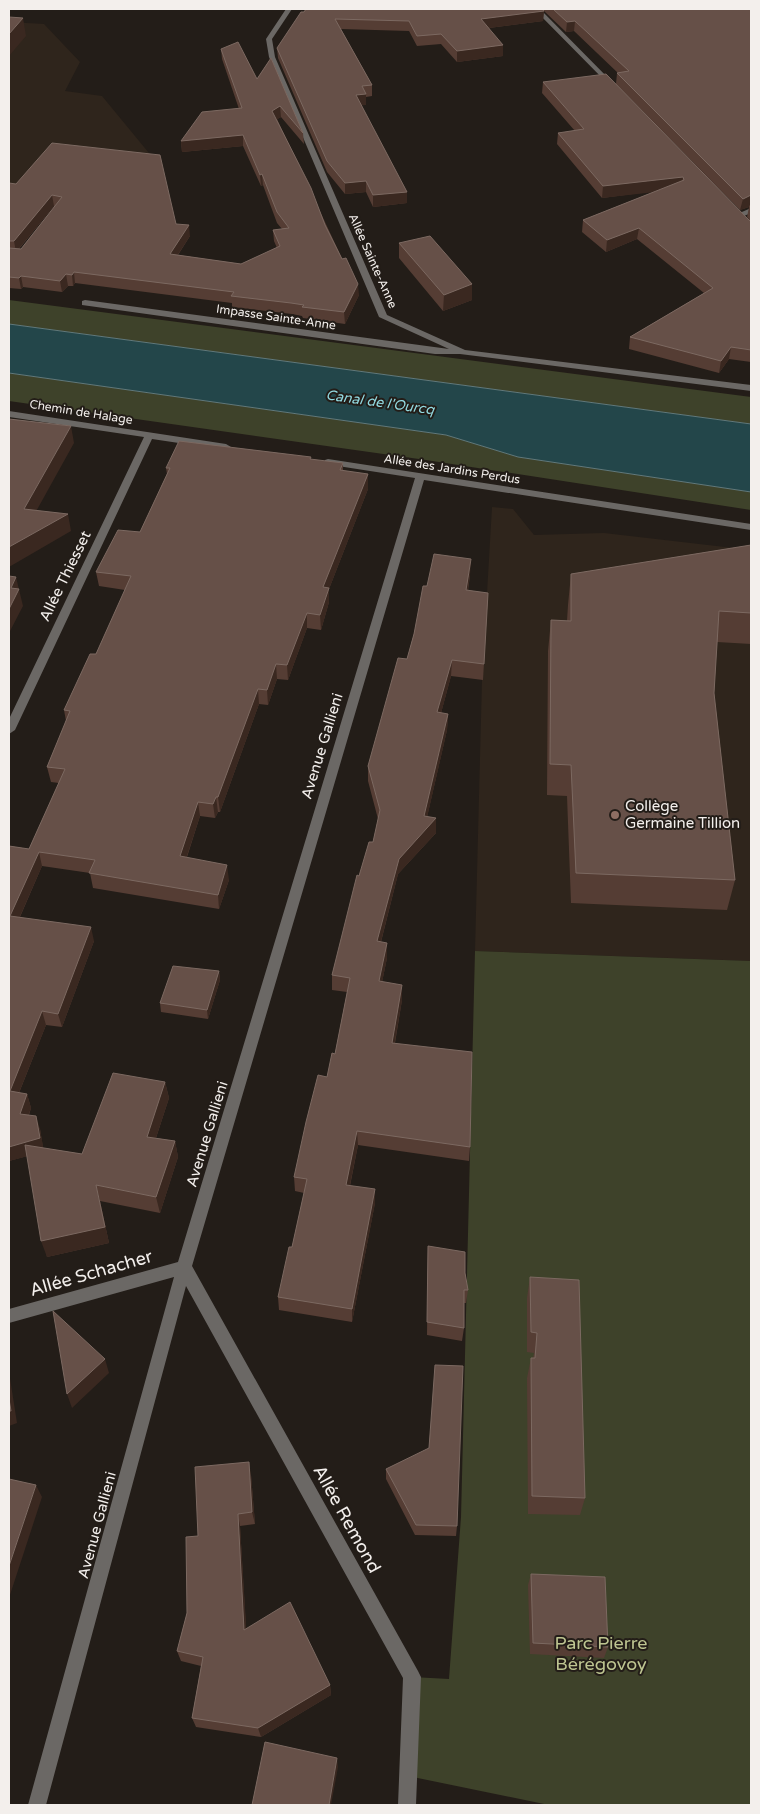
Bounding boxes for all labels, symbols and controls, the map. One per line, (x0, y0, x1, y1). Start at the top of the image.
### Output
street label: Allée Sainte-Anne (346, 211, 400, 311)
street label: Impasse Sainte-Anne (215, 302, 337, 332)
water label: Canal de l'Ourcq (325, 386, 436, 419)
street label: Chemin de Halage (28, 397, 134, 427)
street label: Allée des Jardins Perdus (383, 451, 522, 487)
street label: Allée Thiesset (35, 528, 95, 624)
street label: Avenue Gallieni (297, 691, 347, 801)
place label: Collège Germaine Tillion (625, 797, 740, 832)
marker: Collège Germaine Tillion (609, 809, 621, 821)
street label: Avenue Gallieni (182, 1079, 232, 1189)
street label: Allée Schacher (27, 1245, 155, 1301)
street label: Allée Remond (308, 1461, 386, 1577)
street label: Avenue Gallieni (74, 1470, 120, 1580)
park label: Parc Pierre Bérégovoy (555, 1632, 647, 1675)

